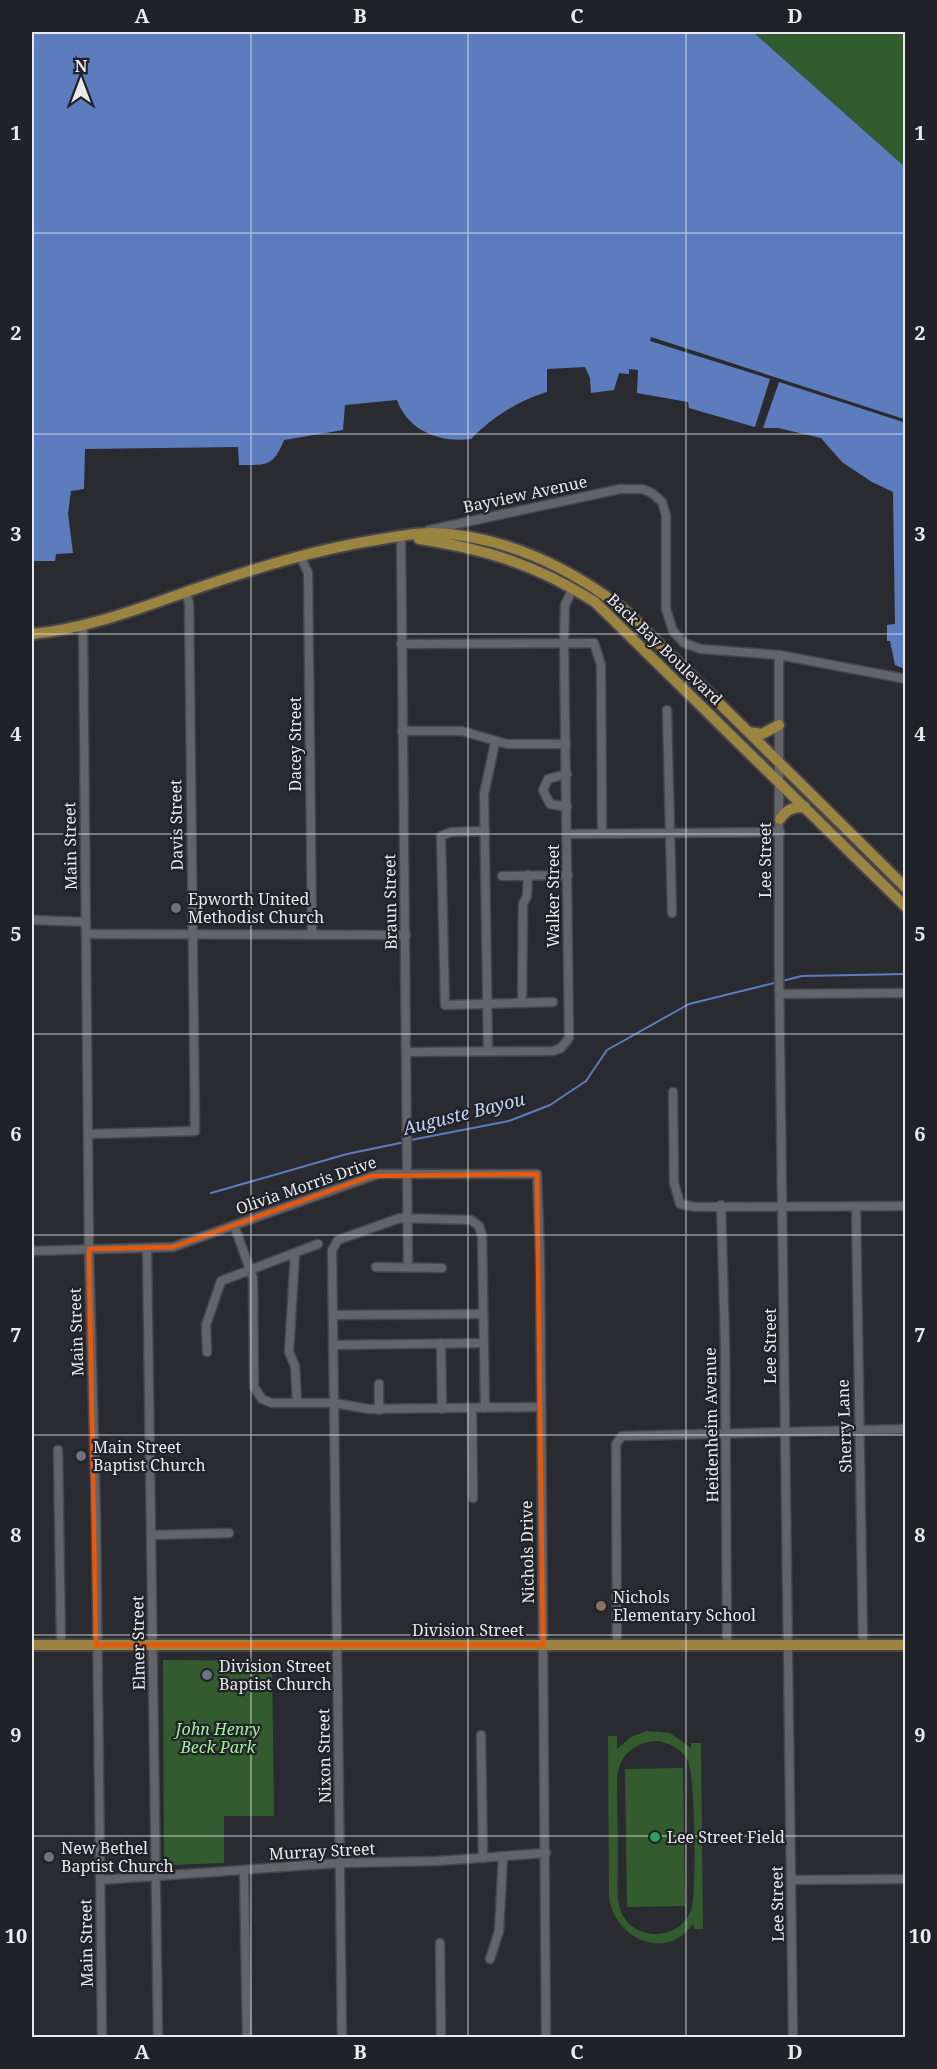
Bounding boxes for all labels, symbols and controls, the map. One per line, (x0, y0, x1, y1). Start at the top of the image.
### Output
text: A (134, 2, 150, 29)
text: B (353, 2, 367, 29)
text: C (570, 2, 584, 29)
text: D (787, 2, 803, 29)
north arrow (51, 51, 111, 111)
text: N (75, 55, 88, 77)
text: 1 (10, 119, 22, 146)
text: 1 (914, 119, 926, 146)
text: 2 (10, 319, 22, 346)
text: 2 (914, 319, 926, 346)
street label: Bayview Avenue (461, 470, 589, 518)
text: 3 (10, 520, 22, 547)
text: 3 (914, 520, 926, 547)
street label: Back Bay Boulevard (603, 588, 728, 710)
street label: Dacey Street (284, 696, 306, 791)
text: 4 (10, 720, 22, 747)
text: 4 (914, 720, 926, 747)
street label: Davis Street (164, 779, 188, 871)
street label: Main Street (58, 801, 82, 890)
street label: Lee Street (754, 822, 776, 898)
street label: Walker Street (542, 844, 564, 948)
street label: Braun Street (378, 853, 402, 950)
place label: Epworth United Methodist Church (188, 888, 324, 928)
marker: Epworth United Methodist Church (169, 901, 183, 915)
text: 5 (10, 920, 22, 947)
text: 5 (914, 920, 926, 947)
water label: Auguste Bayou (398, 1086, 527, 1140)
text: 6 (10, 1120, 22, 1147)
text: 6 (914, 1120, 926, 1147)
street label: Olivia Morris Drive (233, 1151, 379, 1219)
street label: Main Street (63, 1287, 89, 1376)
street label: Lee Street (759, 1308, 781, 1384)
text: 7 (10, 1321, 22, 1348)
text: 7 (914, 1321, 926, 1348)
street label: Heidenheim Avenue (699, 1347, 723, 1503)
street label: Sherry Lane (831, 1379, 857, 1473)
place label: Main Street Baptist Church (93, 1436, 206, 1476)
marker: Main Street Baptist Church (74, 1449, 88, 1463)
street label: Nichols Drive (515, 1500, 539, 1604)
text: 8 (10, 1521, 22, 1548)
text: 8 (914, 1521, 926, 1548)
place label: Nichols Elementary School (613, 1586, 756, 1626)
street label: Elmer Street (126, 1595, 150, 1691)
marker: Nichols Elementary School (594, 1599, 608, 1613)
street label: Division Street (412, 1619, 524, 1641)
place label: Division Street Baptist Church (219, 1655, 332, 1695)
marker: Division Street Baptist Church (200, 1668, 214, 1682)
street label: Nixon Street (312, 1708, 336, 1804)
park label: John Henry Beck Park (173, 1718, 260, 1758)
text: 9 (10, 1721, 22, 1748)
text: 9 (914, 1721, 926, 1748)
place label: Lee Street Field (667, 1826, 785, 1848)
marker: Lee Street Field (648, 1830, 662, 1844)
place label: New Bethel Baptist Church (61, 1837, 174, 1877)
street label: Murray Street (268, 1837, 376, 1865)
marker: New Bethel Baptist Church (42, 1850, 56, 1864)
street label: Lee Street (765, 1866, 789, 1942)
street label: Main Street (74, 1898, 98, 1987)
text: 10 (5, 1922, 27, 1949)
text: 10 (909, 1922, 931, 1949)
text: A (134, 2038, 150, 2065)
text: B (353, 2038, 367, 2065)
text: C (570, 2038, 584, 2065)
text: D (787, 2038, 803, 2065)

